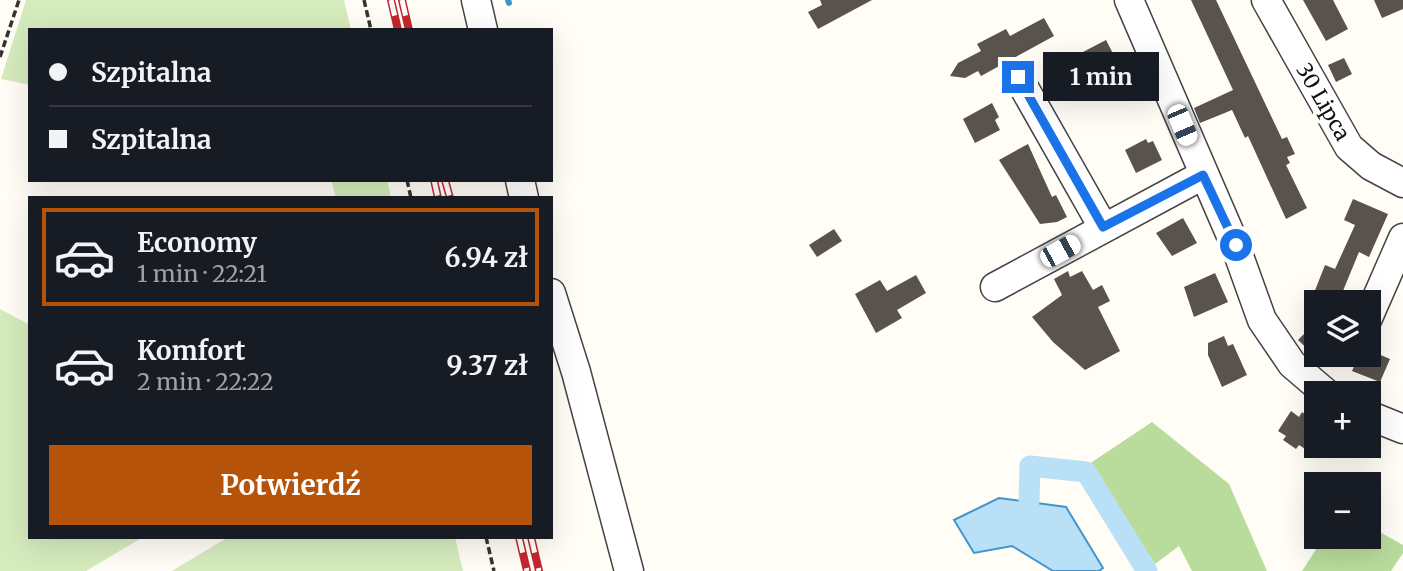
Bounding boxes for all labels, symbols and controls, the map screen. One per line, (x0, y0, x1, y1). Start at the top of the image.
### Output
callout: 1 min (1042, 52, 1158, 102)
text: Szpitalna (91, 56, 212, 89)
street label: 30 Lipca (1291, 58, 1356, 145)
route end (1002, 61, 1034, 93)
text: 1 min (1070, 62, 1132, 91)
car (1165, 102, 1200, 148)
text: Szpitalna (91, 123, 212, 156)
icon: car (53, 226, 116, 289)
text: Economy (137, 226, 257, 259)
route start (1220, 229, 1252, 261)
car (1037, 232, 1084, 270)
text: 6.94 zł (445, 241, 528, 274)
text: 1 min · 22:21 (137, 259, 267, 288)
map controls (1304, 290, 1381, 549)
button: layers (1304, 290, 1381, 367)
icon: car (53, 334, 116, 397)
text: Komfort (137, 334, 246, 367)
text: 9.37 zł (447, 349, 528, 382)
text: 2 min · 22:22 (137, 367, 274, 396)
button: + (1304, 381, 1381, 458)
button: Potwierdź (49, 445, 532, 525)
button: − (1304, 472, 1381, 549)

